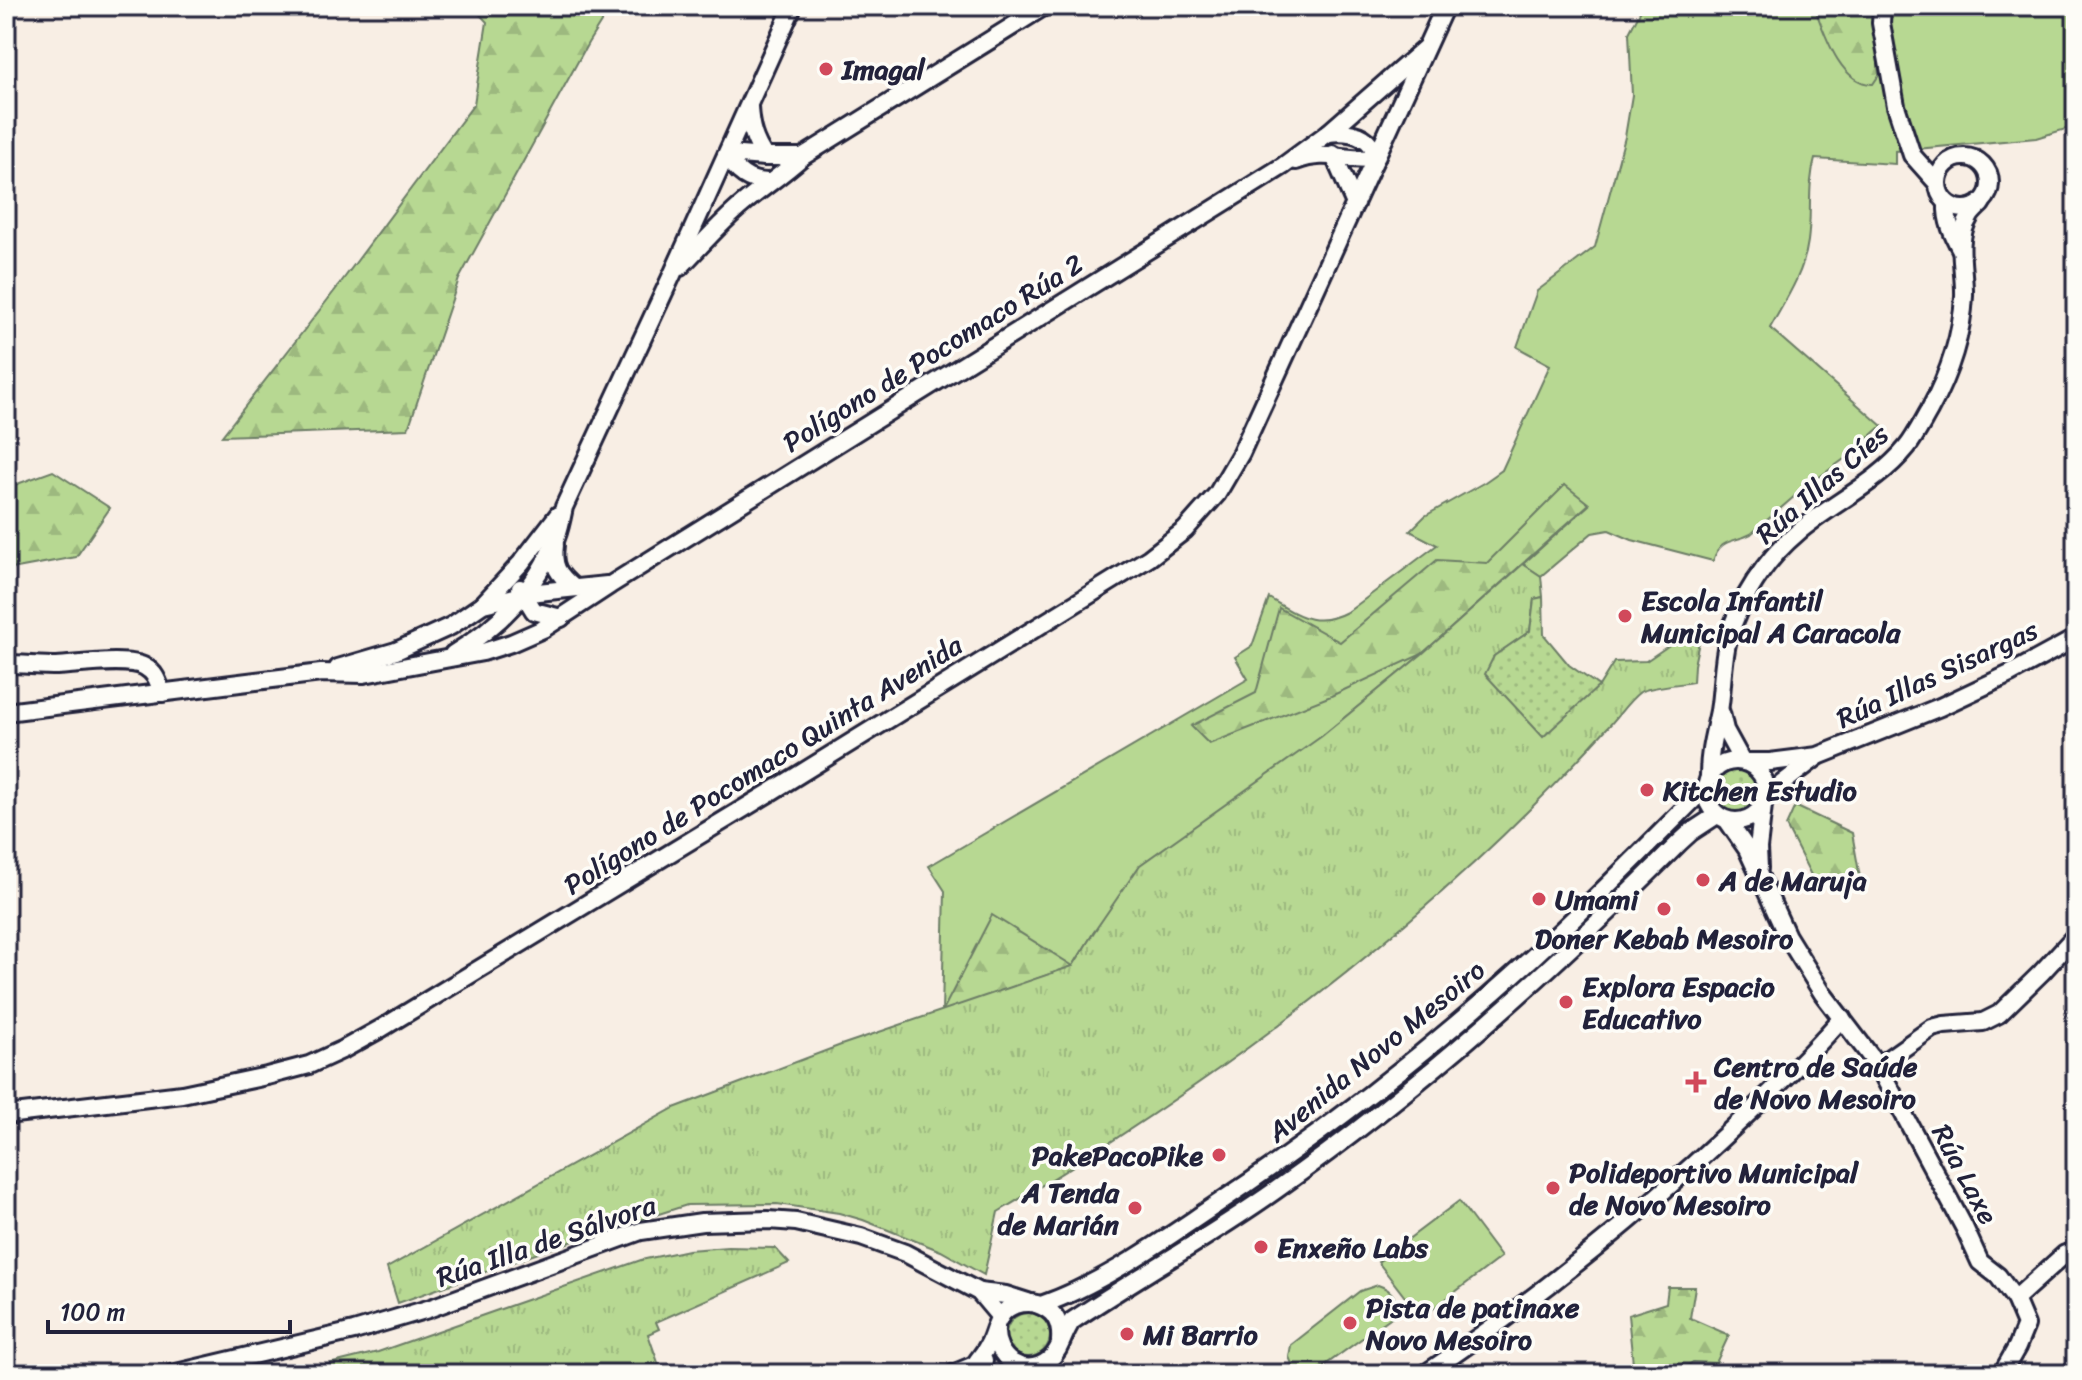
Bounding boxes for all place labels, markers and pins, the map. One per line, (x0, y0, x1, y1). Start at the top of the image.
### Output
place label: Imagal (840, 45, 926, 94)
marker: Imagal (817, 60, 835, 78)
place label: Escola Infantil Municipal A Caracola (1640, 576, 1901, 657)
marker: Escola Infantil Municipal A Caracola (1616, 607, 1634, 625)
place label: Kitchen Estudio (1662, 766, 1858, 815)
marker: Kitchen Estudio (1638, 781, 1656, 799)
place label: A de Maruja (1718, 856, 1867, 905)
marker: A de Maruja (1694, 871, 1712, 889)
place label: Umami (1555, 875, 1640, 924)
marker: Umami (1530, 890, 1548, 908)
marker: Doner Kebab Mesoiro (1655, 900, 1673, 918)
place label: Doner Kebab Mesoiro (1535, 914, 1794, 963)
place label: Explora Espacio Educativo (1582, 962, 1776, 1043)
marker: Explora Espacio Educativo (1557, 993, 1575, 1011)
place label: Centro de Saúde de Novo Mesoiro (1713, 1042, 1918, 1123)
marker: Centro de Saúde de Novo Mesoiro (1685, 1071, 1707, 1093)
place label: PakePacoPike (1032, 1131, 1204, 1180)
marker: PakePacoPike (1210, 1146, 1228, 1164)
place label: Polideportivo Municipal de Novo Mesoiro (1569, 1148, 1859, 1229)
place label: A Tenda de Marián (997, 1168, 1120, 1249)
marker: Polideportivo Municipal de Novo Mesoiro (1544, 1179, 1562, 1197)
marker: A Tenda de Marián (1126, 1199, 1144, 1217)
place label: Enxeño Labs (1277, 1223, 1429, 1272)
marker: Enxeño Labs (1252, 1238, 1270, 1256)
place label: Pista de patinaxe Novo Mesoiro (1365, 1283, 1580, 1364)
place label: Mi Barrio (1142, 1310, 1259, 1359)
marker: Pista de patinaxe Novo Mesoiro (1341, 1314, 1359, 1332)
marker: Mi Barrio (1118, 1325, 1136, 1343)

